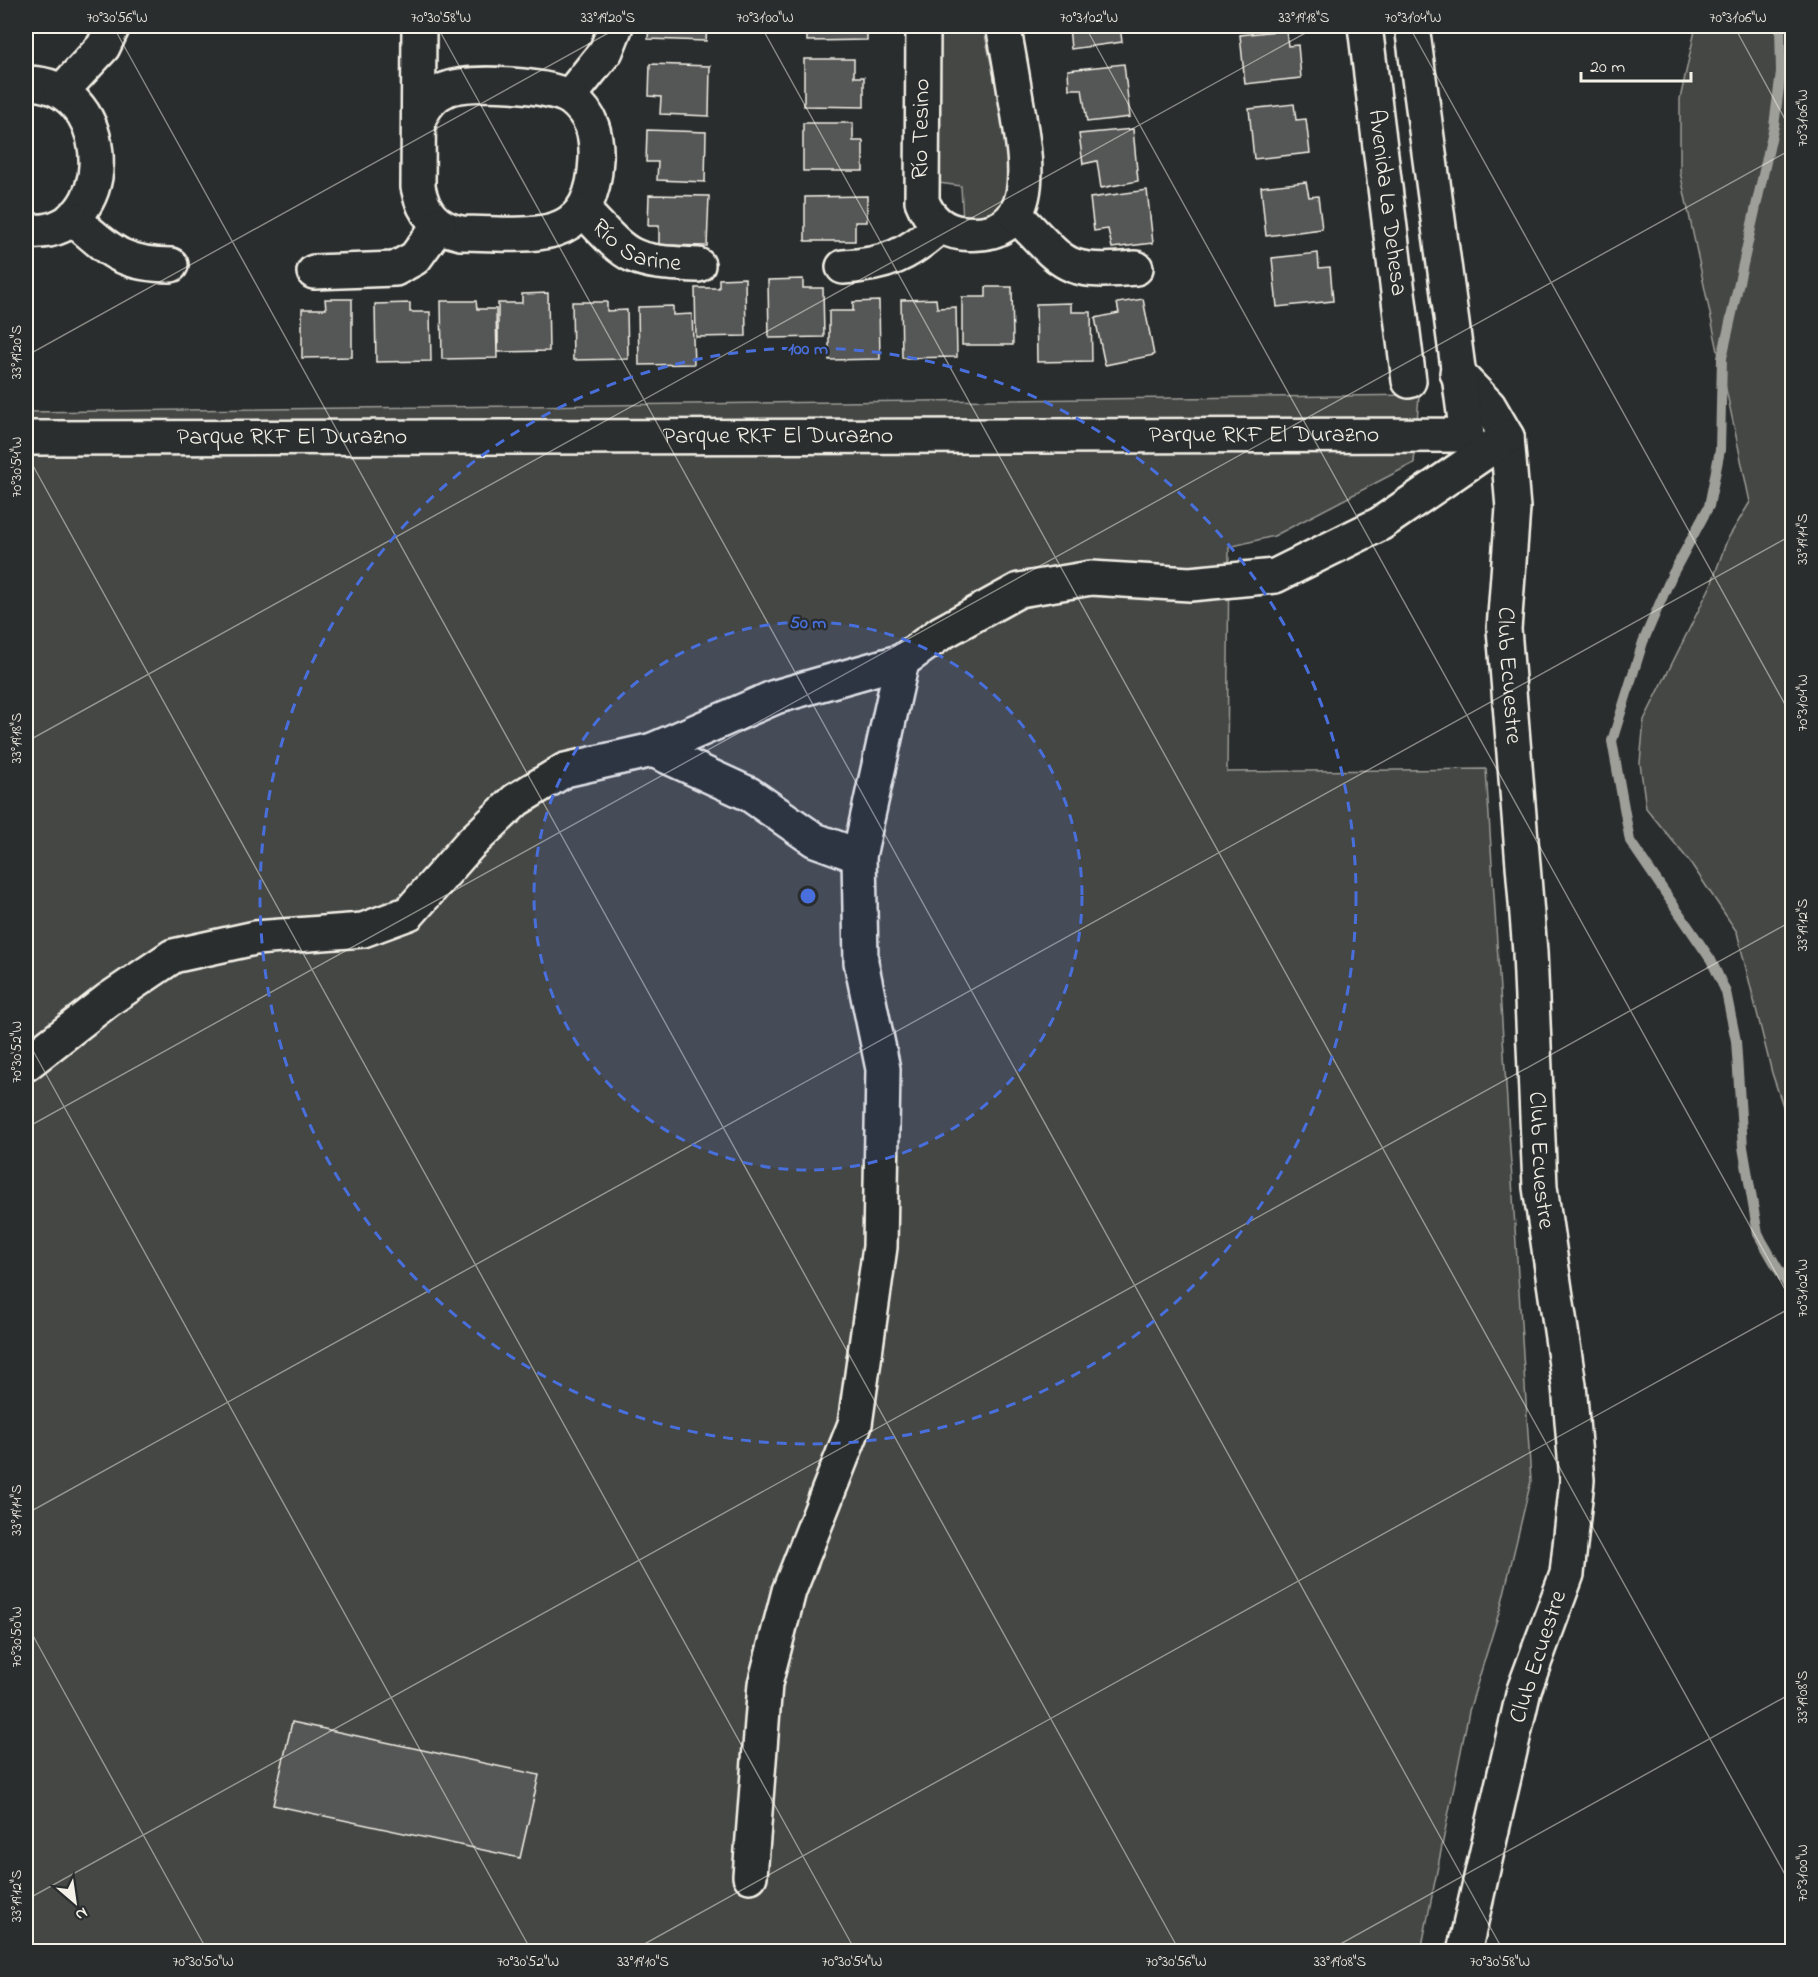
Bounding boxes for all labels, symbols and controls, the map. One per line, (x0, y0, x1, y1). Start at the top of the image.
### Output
text: 70°30'56"W (86, 7, 148, 29)
text: 70°30'58"W (411, 7, 471, 29)
text: 33°19'20"S (581, 7, 636, 29)
text: 70°31'00"W (736, 7, 794, 29)
text: 70°31'02"W (1060, 7, 1118, 29)
text: 33°19'18"S (1279, 7, 1330, 29)
text: 70°31'04"W (1384, 7, 1442, 29)
text: 70°31'06"W (1709, 7, 1767, 29)
scale bar (1581, 45, 1690, 83)
text: 20 m (1590, 55, 1625, 81)
street label: Río Tesino (904, 78, 940, 180)
text: 70°31'06"W (1792, 89, 1814, 147)
street label: Avenida La Dehesa (1358, 107, 1416, 298)
street label: Río Sarine (583, 211, 682, 281)
text: 33°19'20"S (6, 324, 28, 379)
text: 100 m (788, 337, 828, 363)
street label: Parque RKF El Durazno (1149, 418, 1379, 453)
street label: Parque RKF El Durazno (663, 419, 893, 454)
street label: Parque RKF El Durazno (177, 420, 407, 455)
text: 70°30'54"W (6, 437, 28, 497)
text: 33°19'14"S (1792, 513, 1814, 565)
street label: Club Ecuestre (1486, 606, 1531, 746)
text: 50 m (790, 611, 826, 637)
text: 70°31'04"W (1792, 674, 1814, 732)
text: 33°19'18"S (6, 712, 28, 763)
centre of rings (798, 886, 818, 906)
text: 33°19'12"S (1792, 898, 1814, 951)
text: 70°30'52"W (6, 1021, 28, 1083)
street label: Club Ecuestre (1518, 1091, 1563, 1232)
text: 70°31'02"W (1792, 1259, 1814, 1317)
text: 33°19'14"S (6, 1484, 28, 1536)
street label: Club Ecuestre (1501, 1586, 1577, 1728)
text: 70°30'50"W (6, 1606, 28, 1668)
text: 33°19'08"S (1792, 1670, 1814, 1723)
text: 70°31'00"W (1792, 1844, 1814, 1902)
text: 33°19'12"S (6, 1869, 28, 1922)
north arrow (45, 1872, 105, 1932)
text: N (71, 1900, 92, 1927)
text: 70°30'50"W (172, 1951, 234, 1973)
text: 70°30'52"W (497, 1951, 559, 1973)
text: 33°19'10"S (617, 1951, 669, 1973)
text: 70°30'54"W (822, 1951, 882, 1973)
text: 70°30'56"W (1145, 1951, 1207, 1973)
text: 33°19'08"S (1314, 1951, 1367, 1973)
text: 70°30'58"W (1470, 1951, 1530, 1973)

